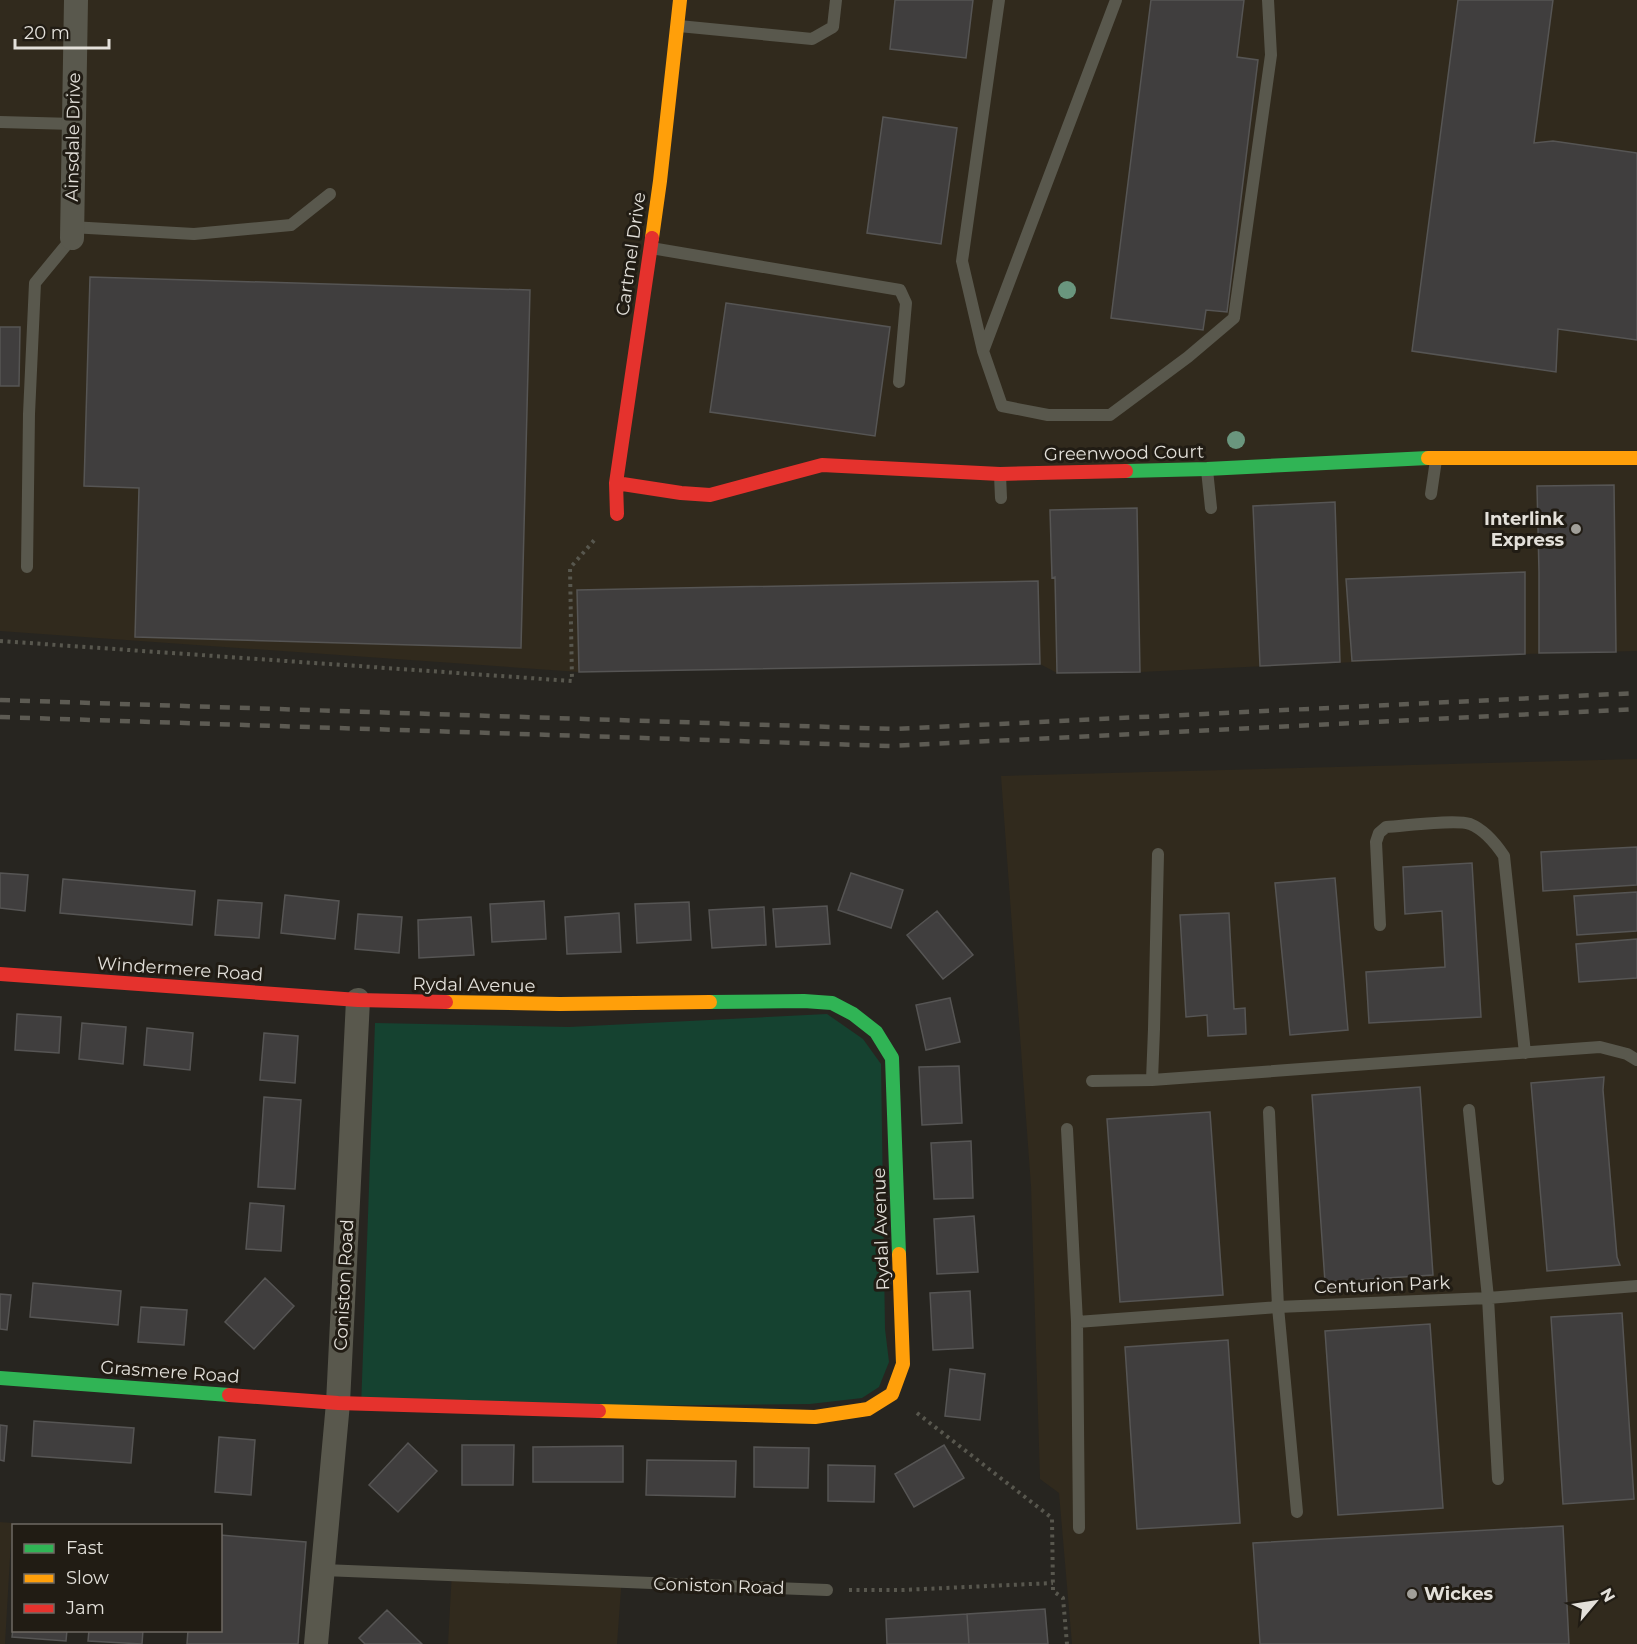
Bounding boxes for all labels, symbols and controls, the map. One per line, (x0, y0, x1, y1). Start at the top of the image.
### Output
scale bar (15, 12, 110, 50)
text: 20 m (24, 22, 70, 44)
street label: Ainsdale Drive (61, 72, 85, 202)
street label: Cartmel Drive (611, 191, 651, 317)
street label: Greenwood Court (1044, 441, 1204, 465)
place label: Interlink Express (1484, 508, 1564, 551)
marker: Interlink Express (1569, 522, 1583, 536)
street label: Windermere Road (96, 952, 264, 986)
street label: Rydal Avenue (412, 973, 536, 997)
street label: Rydal Avenue (868, 1167, 894, 1291)
street label: Coniston Road (330, 1219, 358, 1351)
street label: Centurion Park (1314, 1272, 1451, 1298)
street label: Grasmere Road (100, 1356, 240, 1388)
legend (12, 1524, 222, 1632)
text: Fast (66, 1537, 104, 1559)
text: Slow (66, 1567, 109, 1589)
north arrow (1565, 1572, 1625, 1632)
street label: Coniston Road (653, 1573, 785, 1599)
place label: Wickes (1424, 1583, 1494, 1605)
text: N (1596, 1585, 1619, 1605)
marker: Wickes (1405, 1587, 1419, 1601)
text: Jam (65, 1597, 105, 1619)

